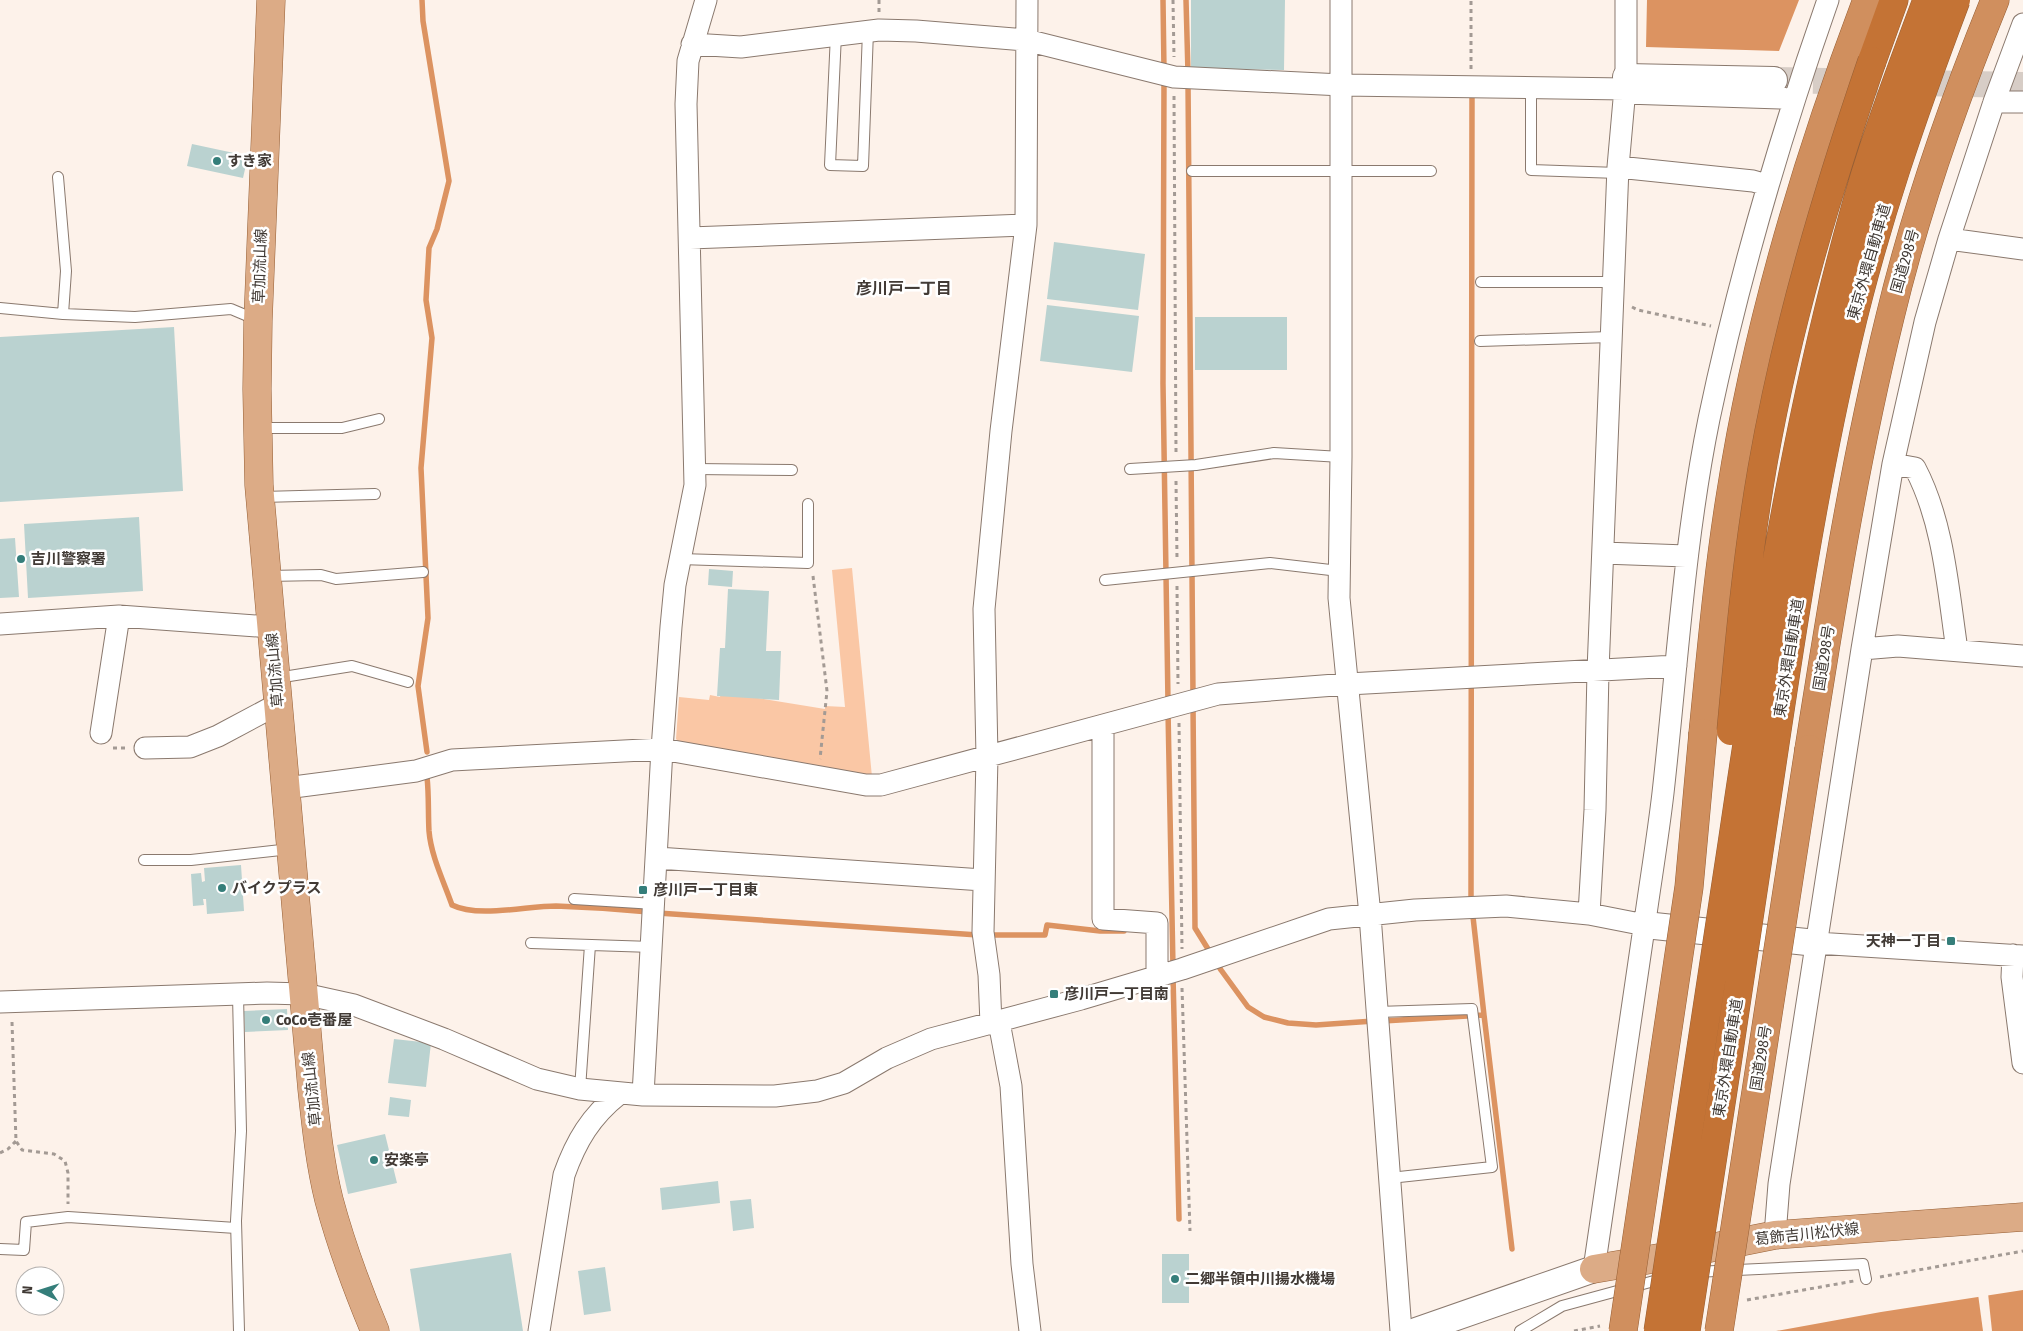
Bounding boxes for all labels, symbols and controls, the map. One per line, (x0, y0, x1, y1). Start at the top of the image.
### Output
place label: すき家 (227, 152, 272, 170)
marker: すき家 (211, 155, 223, 167)
street label: 東京外環自動車道 (1844, 202, 1894, 322)
street label: 国道298号 (1887, 227, 1923, 295)
street label: 草加流山線 (250, 228, 270, 304)
district label: 彦川戸一丁目 (856, 279, 952, 298)
place label: 吉川警察署 (31, 550, 106, 568)
marker: 吉川警察署 (15, 553, 27, 565)
street label: 東京外環自動車道 (1771, 597, 1807, 719)
street label: 国道298号 (1810, 624, 1838, 692)
street label: 草加流山線 (263, 632, 287, 708)
place label: バイクプラス (232, 879, 321, 897)
place label: 彦川戸一丁目東 (653, 881, 758, 899)
marker: バイクプラス (216, 882, 228, 894)
marker: 彦川戸一丁目東 (637, 884, 649, 896)
place label: 天神一丁目 (1866, 932, 1941, 950)
marker: 天神一丁目 (1945, 935, 1957, 947)
place label: 彦川戸一丁目南 (1064, 985, 1169, 1003)
marker: 彦川戸一丁目南 (1048, 988, 1060, 1000)
street label: 東京外環自動車道 (1710, 997, 1746, 1119)
place label: CoCo壱番屋 (276, 1011, 352, 1029)
marker: CoCo壱番屋 (260, 1014, 272, 1026)
street label: 国道298号 (1747, 1024, 1775, 1092)
street label: 草加流山線 (299, 1051, 325, 1127)
place label: 安楽亭 (384, 1151, 429, 1169)
marker: 安楽亭 (368, 1154, 380, 1166)
street label: 葛飾吉川松伏線 (1754, 1220, 1860, 1248)
north arrow (15, 1266, 65, 1316)
place label: 二郷半領中川揚水機場 (1185, 1270, 1335, 1288)
marker: 二郷半領中川揚水機場 (1169, 1273, 1181, 1285)
text: N (19, 1285, 36, 1295)

